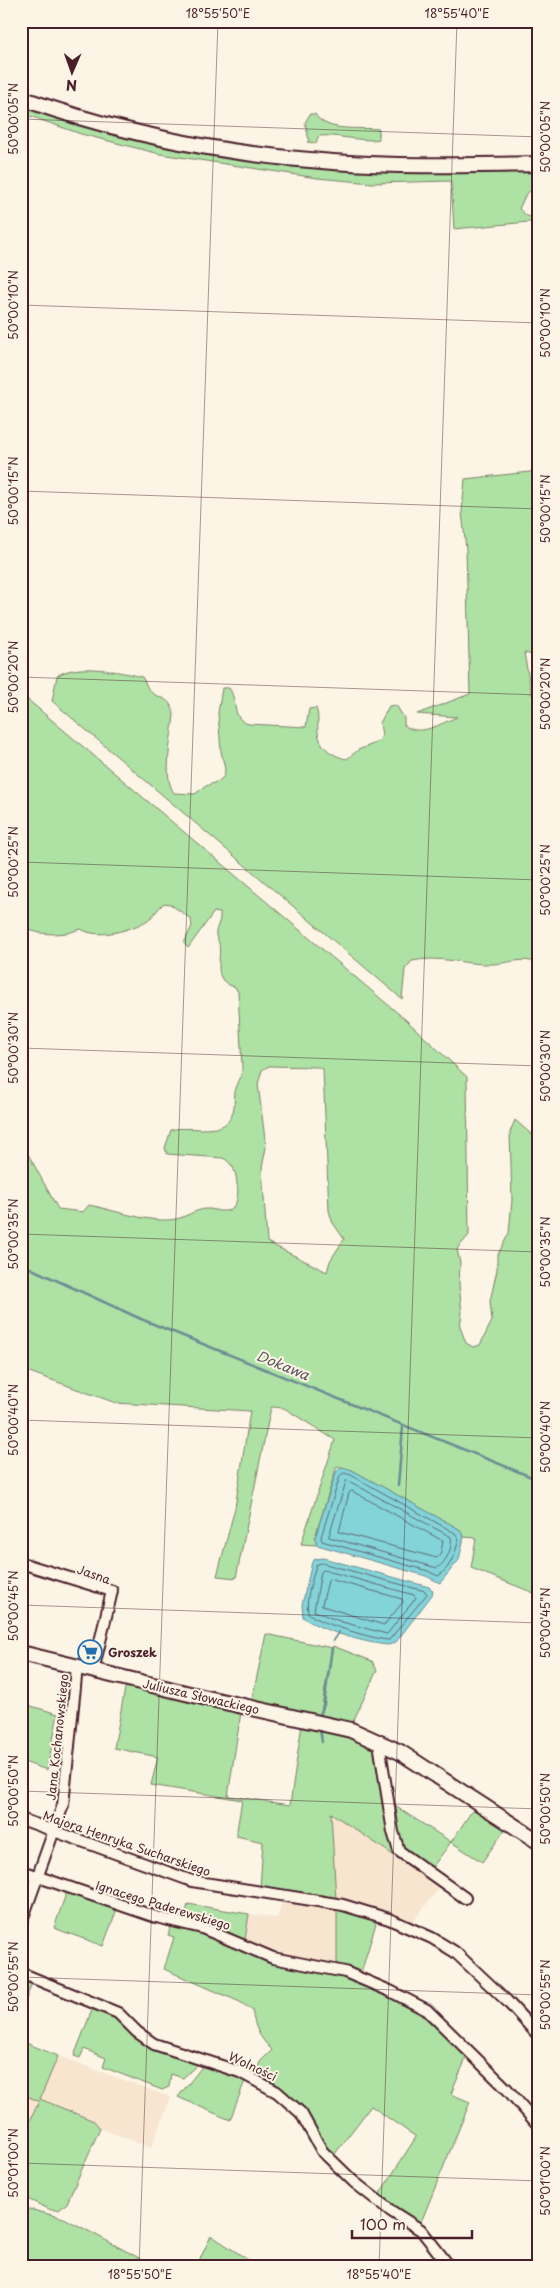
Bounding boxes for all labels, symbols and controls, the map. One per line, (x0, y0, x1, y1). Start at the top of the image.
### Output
text: 18°55'50"E (186, 4, 250, 22)
text: 18°55'40"E (425, 4, 489, 22)
north arrow (48, 48, 98, 98)
text: N (66, 75, 77, 96)
text: 50°00'05"N (4, 83, 22, 155)
text: 50°00'05"N (536, 101, 554, 173)
text: 50°00'10"N (4, 270, 22, 340)
text: 50°00'10"N (536, 288, 554, 358)
text: 50°00'15"N (4, 456, 22, 526)
text: 50°00'15"N (536, 474, 554, 544)
text: 50°00'20"N (4, 641, 22, 713)
text: 50°00'20"N (536, 658, 554, 730)
text: 50°00'25"N (4, 826, 22, 898)
text: 50°00'25"N (536, 844, 554, 916)
text: 50°00'30"N (4, 1012, 22, 1084)
text: 50°00'30"N (536, 1030, 554, 1102)
text: 50°00'35"N (4, 1198, 22, 1270)
text: 50°00'35"N (536, 1216, 554, 1288)
water label: Dokawa (253, 1345, 314, 1386)
text: 50°00'40"N (4, 1384, 22, 1456)
text: 50°00'40"N (536, 1401, 554, 1473)
street label: Jasna (75, 1560, 114, 1588)
text: 50°00'45"N (4, 1570, 22, 1642)
text: 50°00'45"N (536, 1587, 554, 1659)
supermarket icon: Groszek (77, 1639, 103, 1665)
place label: Groszek (108, 1643, 157, 1661)
street label: Jana Kochanowskiego (41, 1673, 73, 1801)
street label: Juliusza Słowackiego (141, 1674, 261, 1718)
text: 50°00'50"N (4, 1755, 22, 1827)
text: 50°00'50"N (536, 1773, 554, 1845)
street label: Majora Henryka Sucharskiego (41, 1806, 213, 1880)
street label: Ignacego Paderewskiego (93, 1876, 233, 1934)
text: 50°00'55"N (4, 1941, 22, 2013)
text: 50°00'55"N (536, 1959, 554, 2031)
street label: Wolności (226, 2047, 280, 2085)
text: 50°01'00"N (4, 2128, 22, 2198)
text: 50°01'00"N (536, 2146, 554, 2216)
scale bar (352, 2208, 472, 2240)
text: 100 m (360, 2212, 406, 2235)
text: 18°55'50"E (108, 2265, 172, 2283)
text: 18°55'40"E (347, 2265, 411, 2283)

